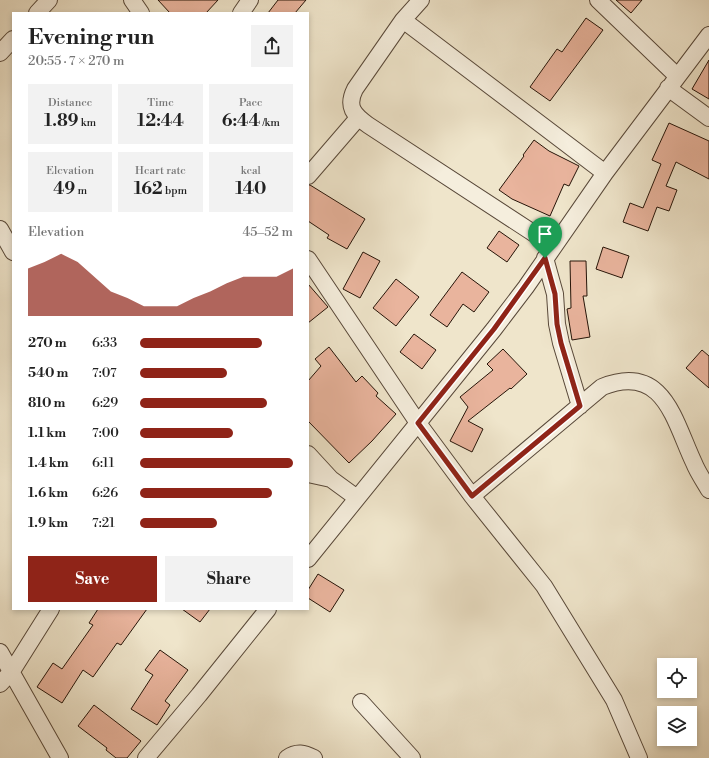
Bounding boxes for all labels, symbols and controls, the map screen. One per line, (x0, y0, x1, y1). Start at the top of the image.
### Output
text: Evening run (28, 24, 154, 51)
button: share (251, 25, 293, 67)
text: 20:55 · 7 × 270 m (28, 53, 125, 69)
text: Distance (48, 96, 92, 110)
text: Time (147, 96, 174, 110)
text: Pace (239, 96, 263, 110)
text: 1.89 (44, 110, 79, 132)
text: 12:44 (137, 110, 184, 132)
text: 6:44 (222, 110, 260, 132)
text: km (79, 116, 96, 130)
text: /km (260, 116, 280, 130)
text: Elevation (46, 164, 94, 178)
text: Heart rate (135, 164, 186, 178)
text: kcal (241, 164, 261, 178)
text: 49 (53, 178, 75, 200)
text: 162 (134, 178, 163, 200)
text: 140 (235, 178, 266, 200)
text: m (75, 184, 87, 198)
text: bpm (163, 184, 187, 198)
pin (528, 217, 562, 258)
icon: arrive (534, 223, 556, 245)
text: Elevation (28, 224, 84, 240)
text: 45–52 m (242, 224, 293, 240)
text: 270 m (28, 335, 67, 351)
text: 6:33 (92, 335, 117, 351)
text: 540 m (28, 365, 68, 381)
text: 7:07 (92, 365, 117, 381)
text: 810 m (28, 395, 65, 411)
text: 6:29 (92, 395, 118, 411)
text: 1.1 km (28, 425, 66, 441)
text: 7:00 (92, 425, 119, 441)
text: 1.4 km (28, 455, 69, 471)
text: 6:11 (92, 455, 114, 471)
text: 1.6 km (28, 485, 68, 501)
text: 6:26 (92, 485, 118, 501)
text: 1.9 km (28, 515, 68, 531)
text: 7:21 (92, 515, 115, 531)
button: Save (28, 556, 157, 602)
button: Share (165, 556, 293, 602)
map controls (657, 658, 697, 746)
button: locate (657, 658, 697, 698)
button: layers (657, 706, 697, 746)

